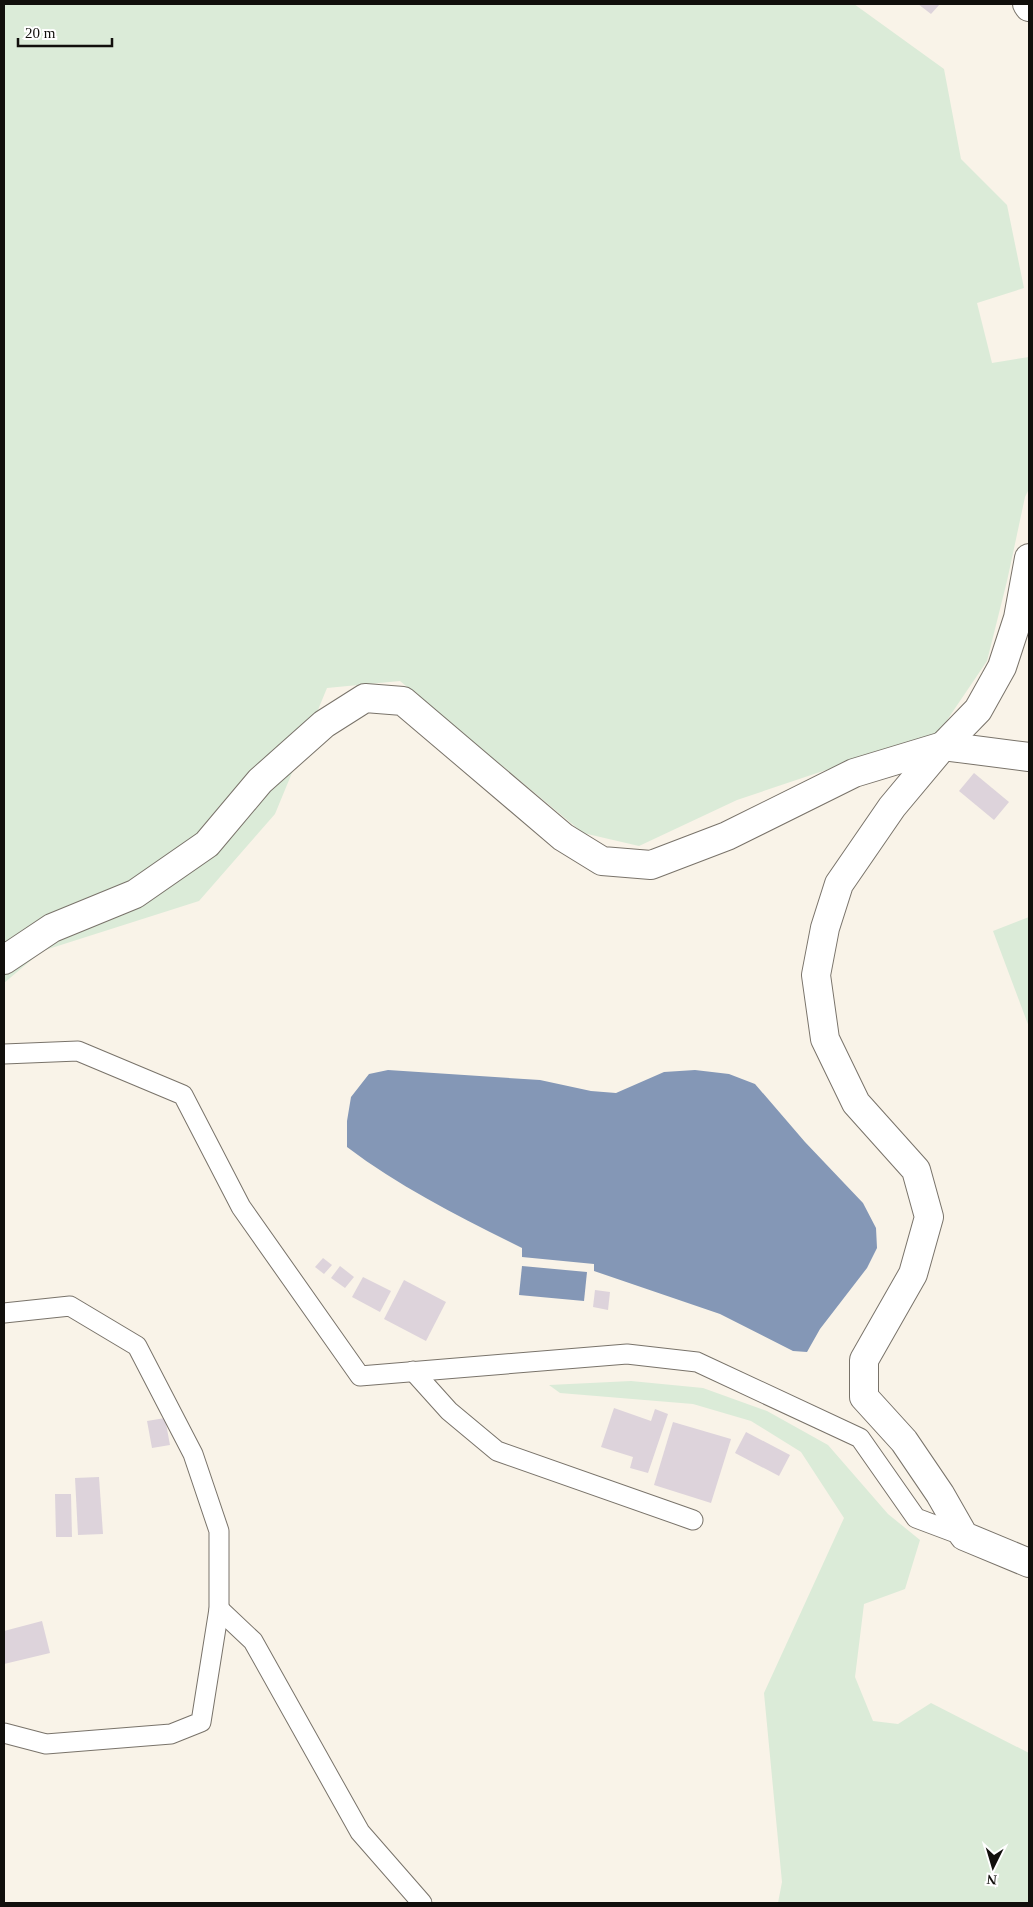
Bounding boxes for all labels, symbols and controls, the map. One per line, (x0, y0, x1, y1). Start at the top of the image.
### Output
scale bar (18, 15, 111, 47)
text: 20 m (25, 25, 56, 41)
north arrow (968, 1842, 1018, 1892)
text: N (986, 1872, 998, 1887)

